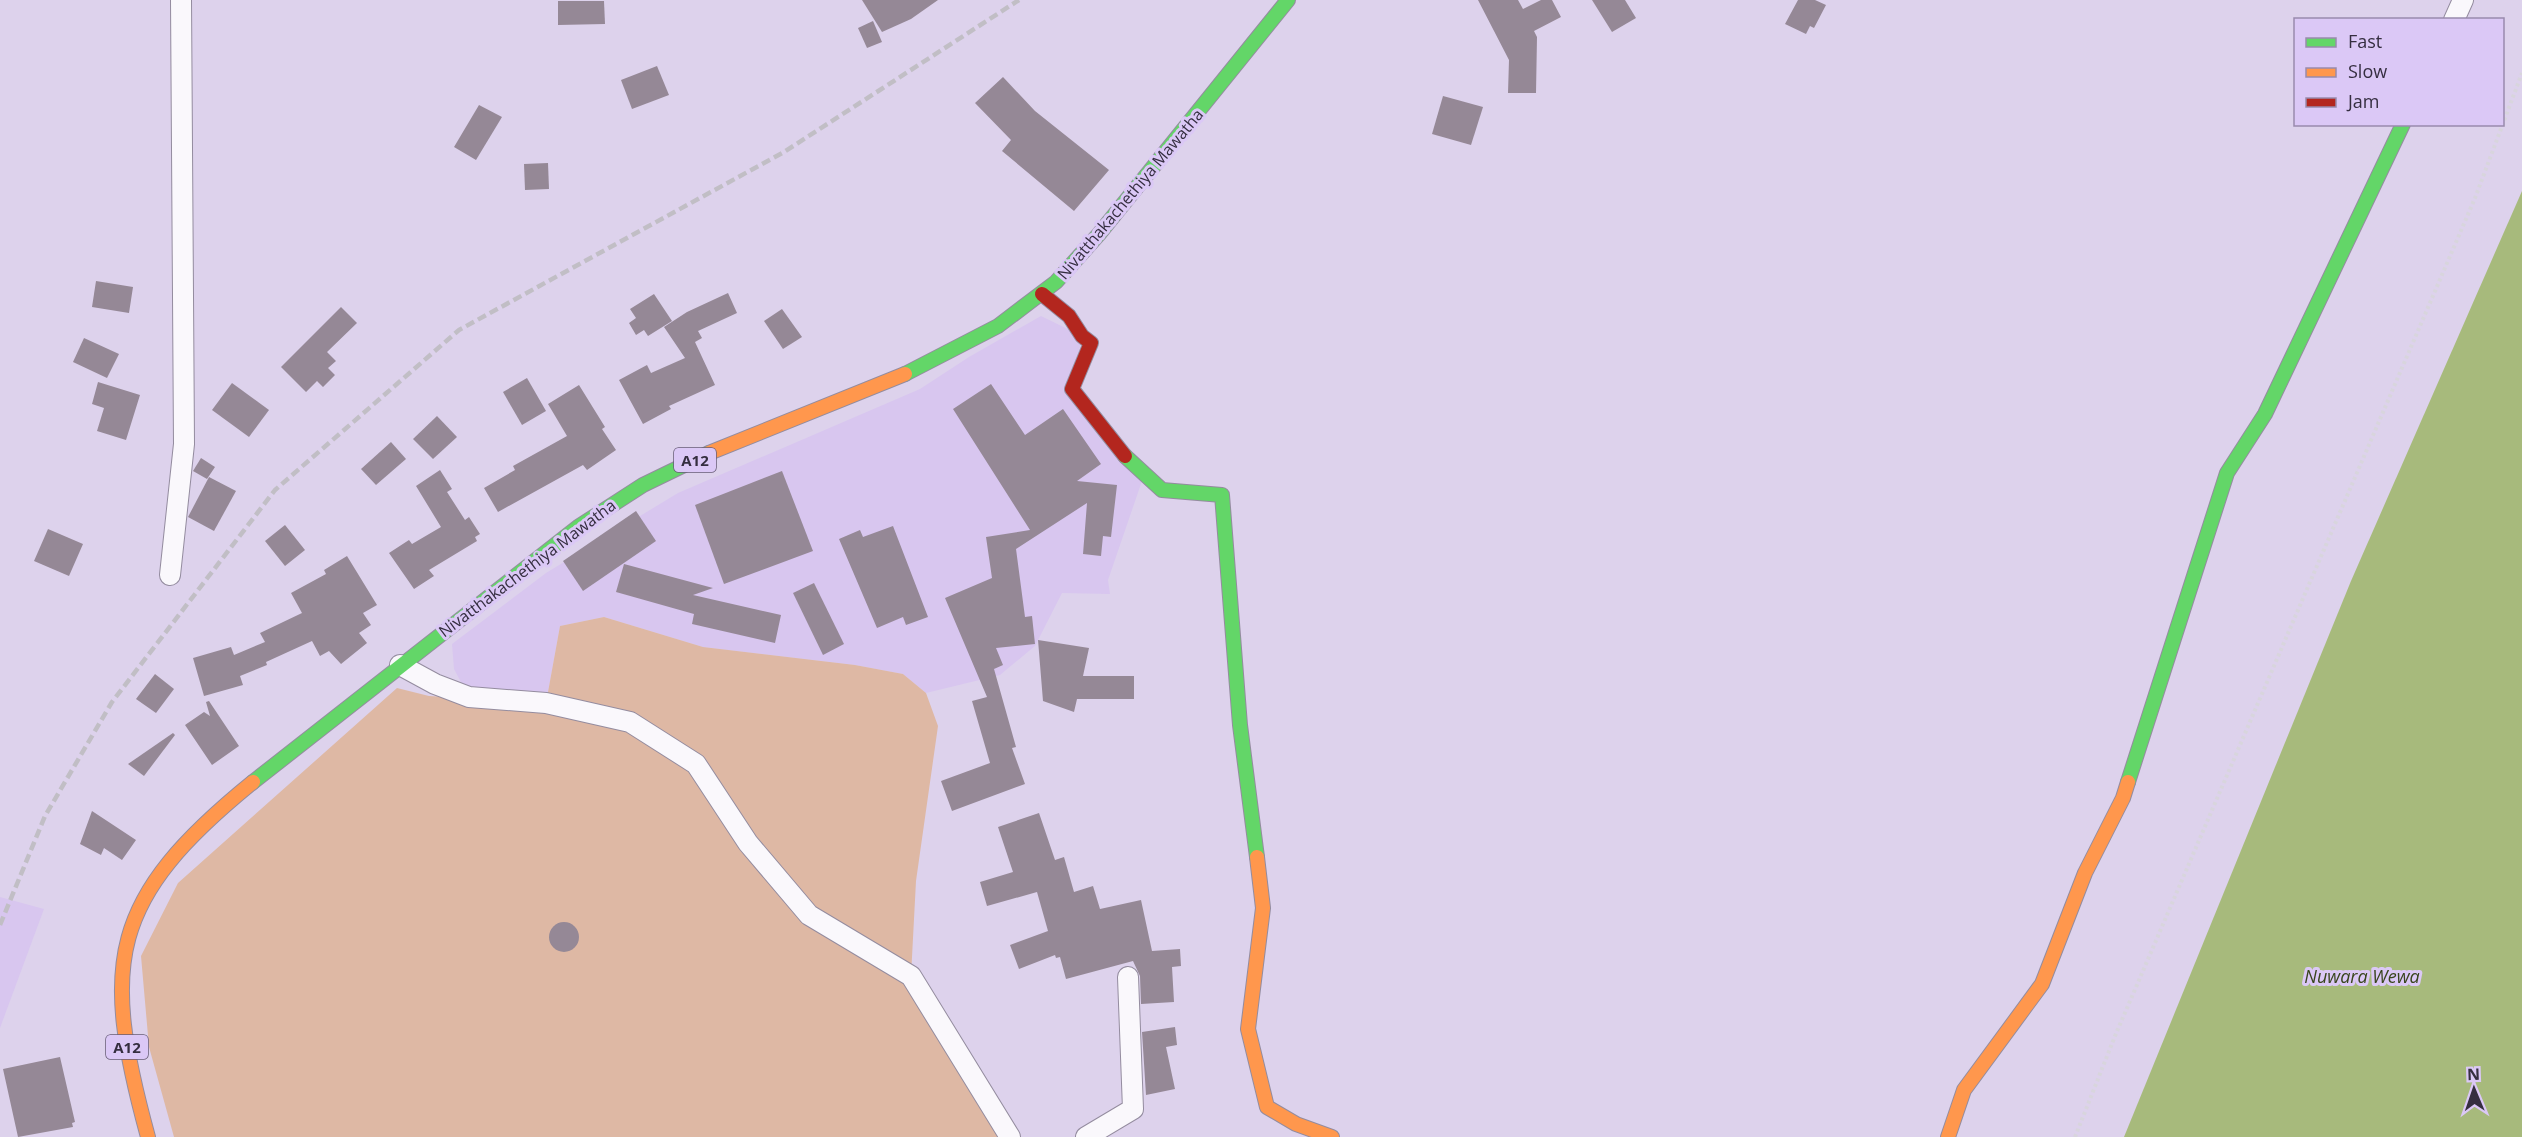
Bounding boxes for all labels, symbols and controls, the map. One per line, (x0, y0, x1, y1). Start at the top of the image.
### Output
legend (2294, 18, 2504, 126)
text: Fast (2348, 29, 2382, 53)
text: Slow (2348, 59, 2387, 83)
text: Jam (2346, 89, 2380, 113)
street label: Nivatthakachethiya Mawatha (1052, 104, 1208, 284)
road number: A12 (674, 448, 716, 472)
street label: Nivatthakachethiya Mawatha (434, 494, 620, 642)
water label: Nuwara Wewa (2304, 964, 2420, 988)
road number: A12 (106, 1035, 148, 1059)
north arrow (2444, 1059, 2504, 1119)
text: N (2467, 1063, 2480, 1085)

